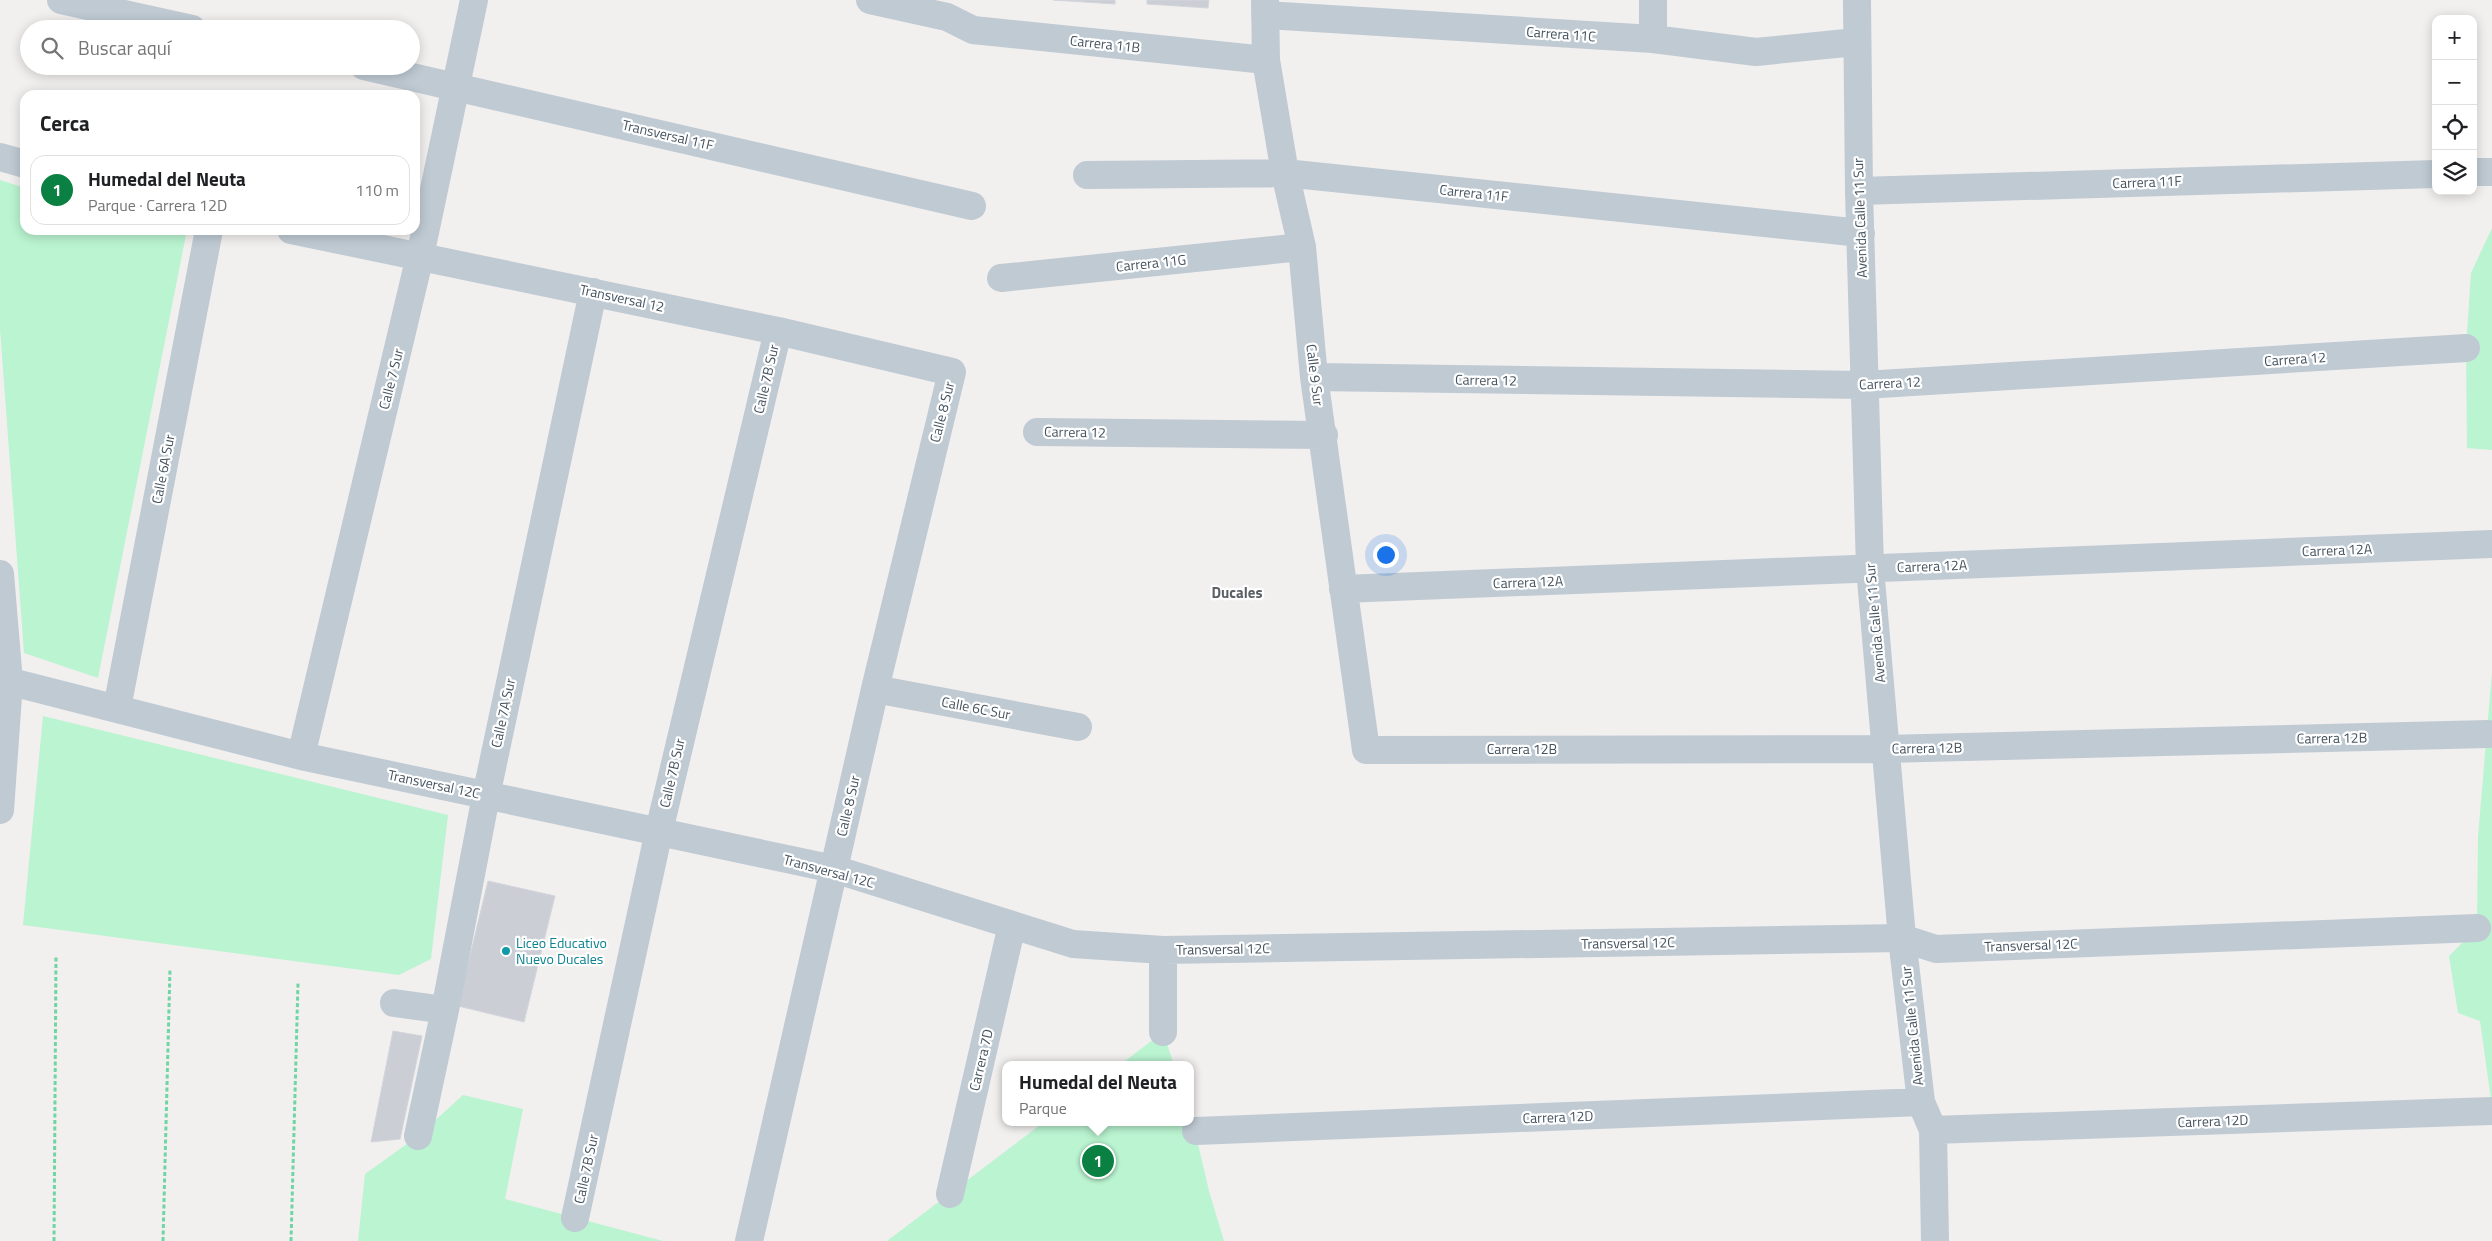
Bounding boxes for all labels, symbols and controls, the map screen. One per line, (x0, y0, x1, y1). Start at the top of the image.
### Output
map controls (2432, 15, 2477, 195)
button: + (2432, 15, 2477, 60)
search box (20, 20, 420, 75)
street label: Carrera 11C (1526, 21, 1597, 46)
street label: Carrera 11B (1069, 29, 1141, 58)
text: Buscar aquí (78, 33, 171, 62)
icon: search (38, 34, 66, 62)
button: − (2432, 60, 2477, 105)
button: locate (2432, 105, 2477, 150)
text: Cerca (40, 107, 90, 139)
street label: Transversal 11F (620, 114, 716, 155)
button: layers (2432, 150, 2477, 195)
street label: Avenida Calle 11 Sur (1847, 158, 1872, 278)
text: Humedal del Neuta (88, 164, 246, 193)
street label: Carrera 11F (2112, 170, 2182, 193)
text: 1 (53, 178, 61, 202)
text: 110 m (355, 178, 399, 202)
street label: Carrera 11F (1439, 178, 1510, 207)
text: Parque · Carrera 12D (88, 193, 227, 217)
street label: Carrera 11G (1115, 248, 1187, 277)
street label: Transversal 12 (578, 278, 666, 317)
street label: Calle 7B Sur (747, 342, 784, 416)
street label: Calle 9 Sur (1301, 343, 1330, 407)
street label: Calle 7 Sur (373, 346, 408, 412)
street label: Carrera 12 (2263, 346, 2327, 371)
street label: Carrera 12 (1455, 368, 1517, 391)
street label: Carrera 12 (1859, 370, 1921, 395)
street label: Calle 8 Sur (924, 379, 959, 445)
street label: Carrera 12 (1044, 420, 1106, 443)
street label: Calle 6A Sur (145, 432, 180, 505)
street label: Carrera 12A (2302, 538, 2373, 561)
your location (1373, 542, 1399, 568)
street label: Carrera 12A (1897, 554, 1968, 577)
street label: Avenida Calle 11 Sur (1859, 562, 1890, 684)
street label: Carrera 12A (1493, 570, 1564, 593)
district label: Ducales (1211, 581, 1263, 604)
street label: Calle 7A Sur (485, 676, 520, 750)
street label: Calle 6C Sur (940, 691, 1012, 724)
street label: Carrera 12B (2297, 726, 2367, 749)
street label: Calle 7B Sur (653, 736, 690, 810)
street label: Carrera 12B (1892, 736, 1962, 759)
street label: Carrera 12B (1487, 738, 1557, 759)
street label: Transversal 12C (386, 764, 482, 804)
street label: Calle 8 Sur (830, 773, 865, 838)
street label: Transversal 12C (781, 848, 877, 893)
street label: Transversal 12C (1581, 931, 1675, 954)
place label: Liceo Educativo Nuevo Ducales (516, 932, 607, 969)
street label: Transversal 12C (1984, 932, 2079, 957)
street label: Transversal 12C (1176, 937, 1270, 960)
marker: Liceo Educativo Nuevo Ducales (500, 945, 512, 957)
street label: Avenida Calle 11 Sur (1895, 965, 1928, 1087)
street label: Carrera 7D (963, 1027, 998, 1093)
popup (1002, 1061, 1194, 1126)
text: Humedal del Neuta (1019, 1067, 1177, 1096)
text: Parque (1019, 1096, 1067, 1120)
street label: Carrera 12D (1522, 1105, 1594, 1128)
street label: Carrera 12D (2177, 1109, 2249, 1132)
street label: Calle 7B Sur (568, 1132, 603, 1206)
pin: 1 (1082, 1142, 1114, 1180)

